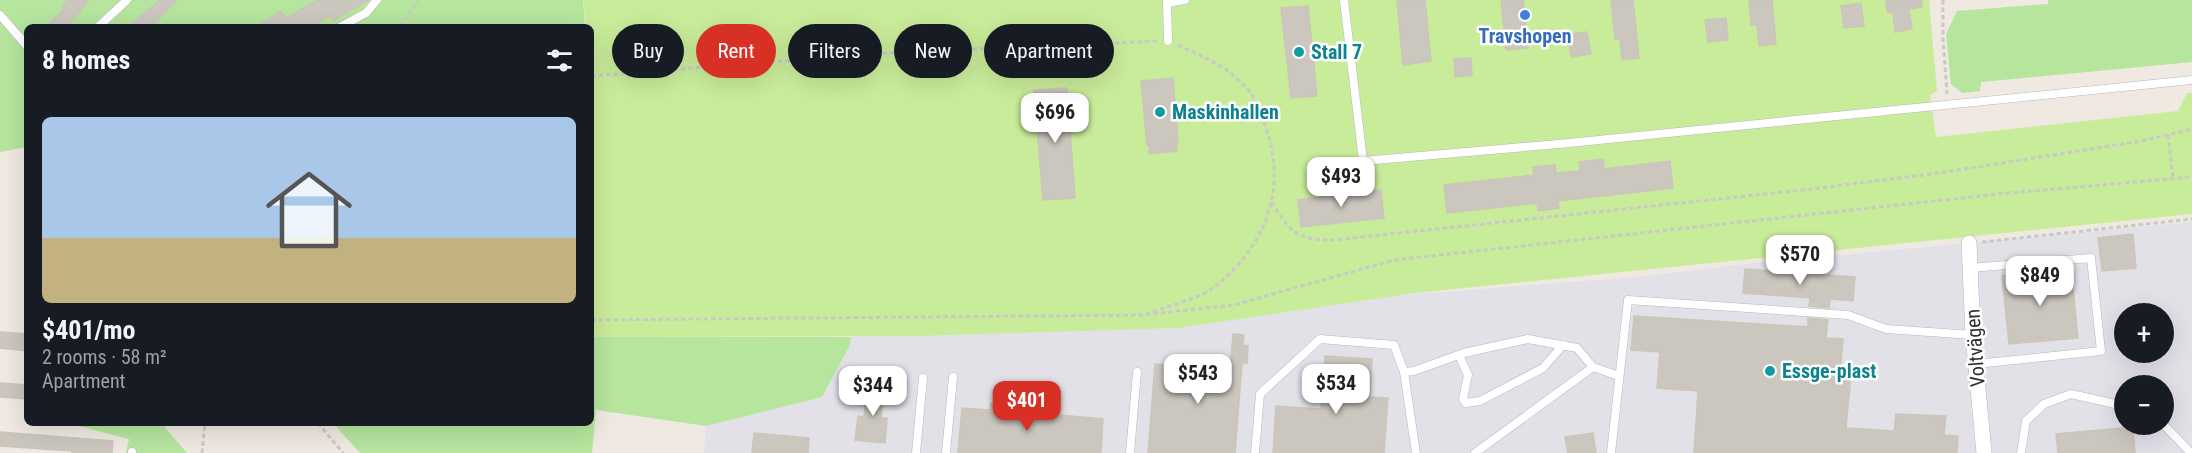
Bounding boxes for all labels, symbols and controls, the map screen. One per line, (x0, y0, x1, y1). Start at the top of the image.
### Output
marker: Travshopen (1518, 8, 1532, 22)
chip: Buy (612, 24, 684, 78)
chip: Rent (696, 24, 776, 78)
chip: Filters (788, 24, 882, 78)
chip: New (894, 24, 972, 78)
chip: Apartment (984, 24, 1114, 78)
place label: Travshopen (1479, 24, 1571, 48)
place label: Stall 7 (1311, 40, 1362, 64)
icon: filters (543, 44, 576, 77)
text: 8 homes (42, 45, 130, 75)
marker: Stall 7 (1292, 45, 1306, 59)
pin: $696 (1019, 93, 1091, 144)
text: $696 (1035, 100, 1075, 124)
place label: Maskinhallen (1172, 100, 1279, 124)
marker: Maskinhallen (1153, 105, 1167, 119)
icon: home (255, 156, 363, 264)
pin: $493 (1305, 157, 1377, 208)
text: $493 (1321, 164, 1361, 188)
pin: $570 (1764, 235, 1836, 286)
text: $570 (1780, 242, 1820, 266)
pin: $849 (2004, 256, 2076, 307)
text: $849 (2020, 263, 2060, 287)
map controls (2114, 303, 2174, 435)
button: + (2114, 303, 2174, 363)
street label: Voltvägen (1960, 308, 1990, 388)
text: $401/mo (42, 315, 135, 345)
text: 2 rooms · 58 m² (42, 345, 167, 369)
pin: $543 (1162, 354, 1234, 405)
place label: Essge-plast (1782, 359, 1876, 383)
text: $543 (1178, 361, 1218, 385)
pin: $534 (1300, 364, 1372, 415)
marker: Essge-plast (1763, 364, 1777, 378)
pin: $344 (837, 366, 909, 417)
text: Apartment (42, 369, 126, 393)
text: $534 (1316, 371, 1356, 395)
text: $344 (853, 373, 893, 397)
button: − (2114, 375, 2174, 435)
pin: $401 (991, 381, 1063, 432)
text: $401 (1007, 388, 1047, 412)

